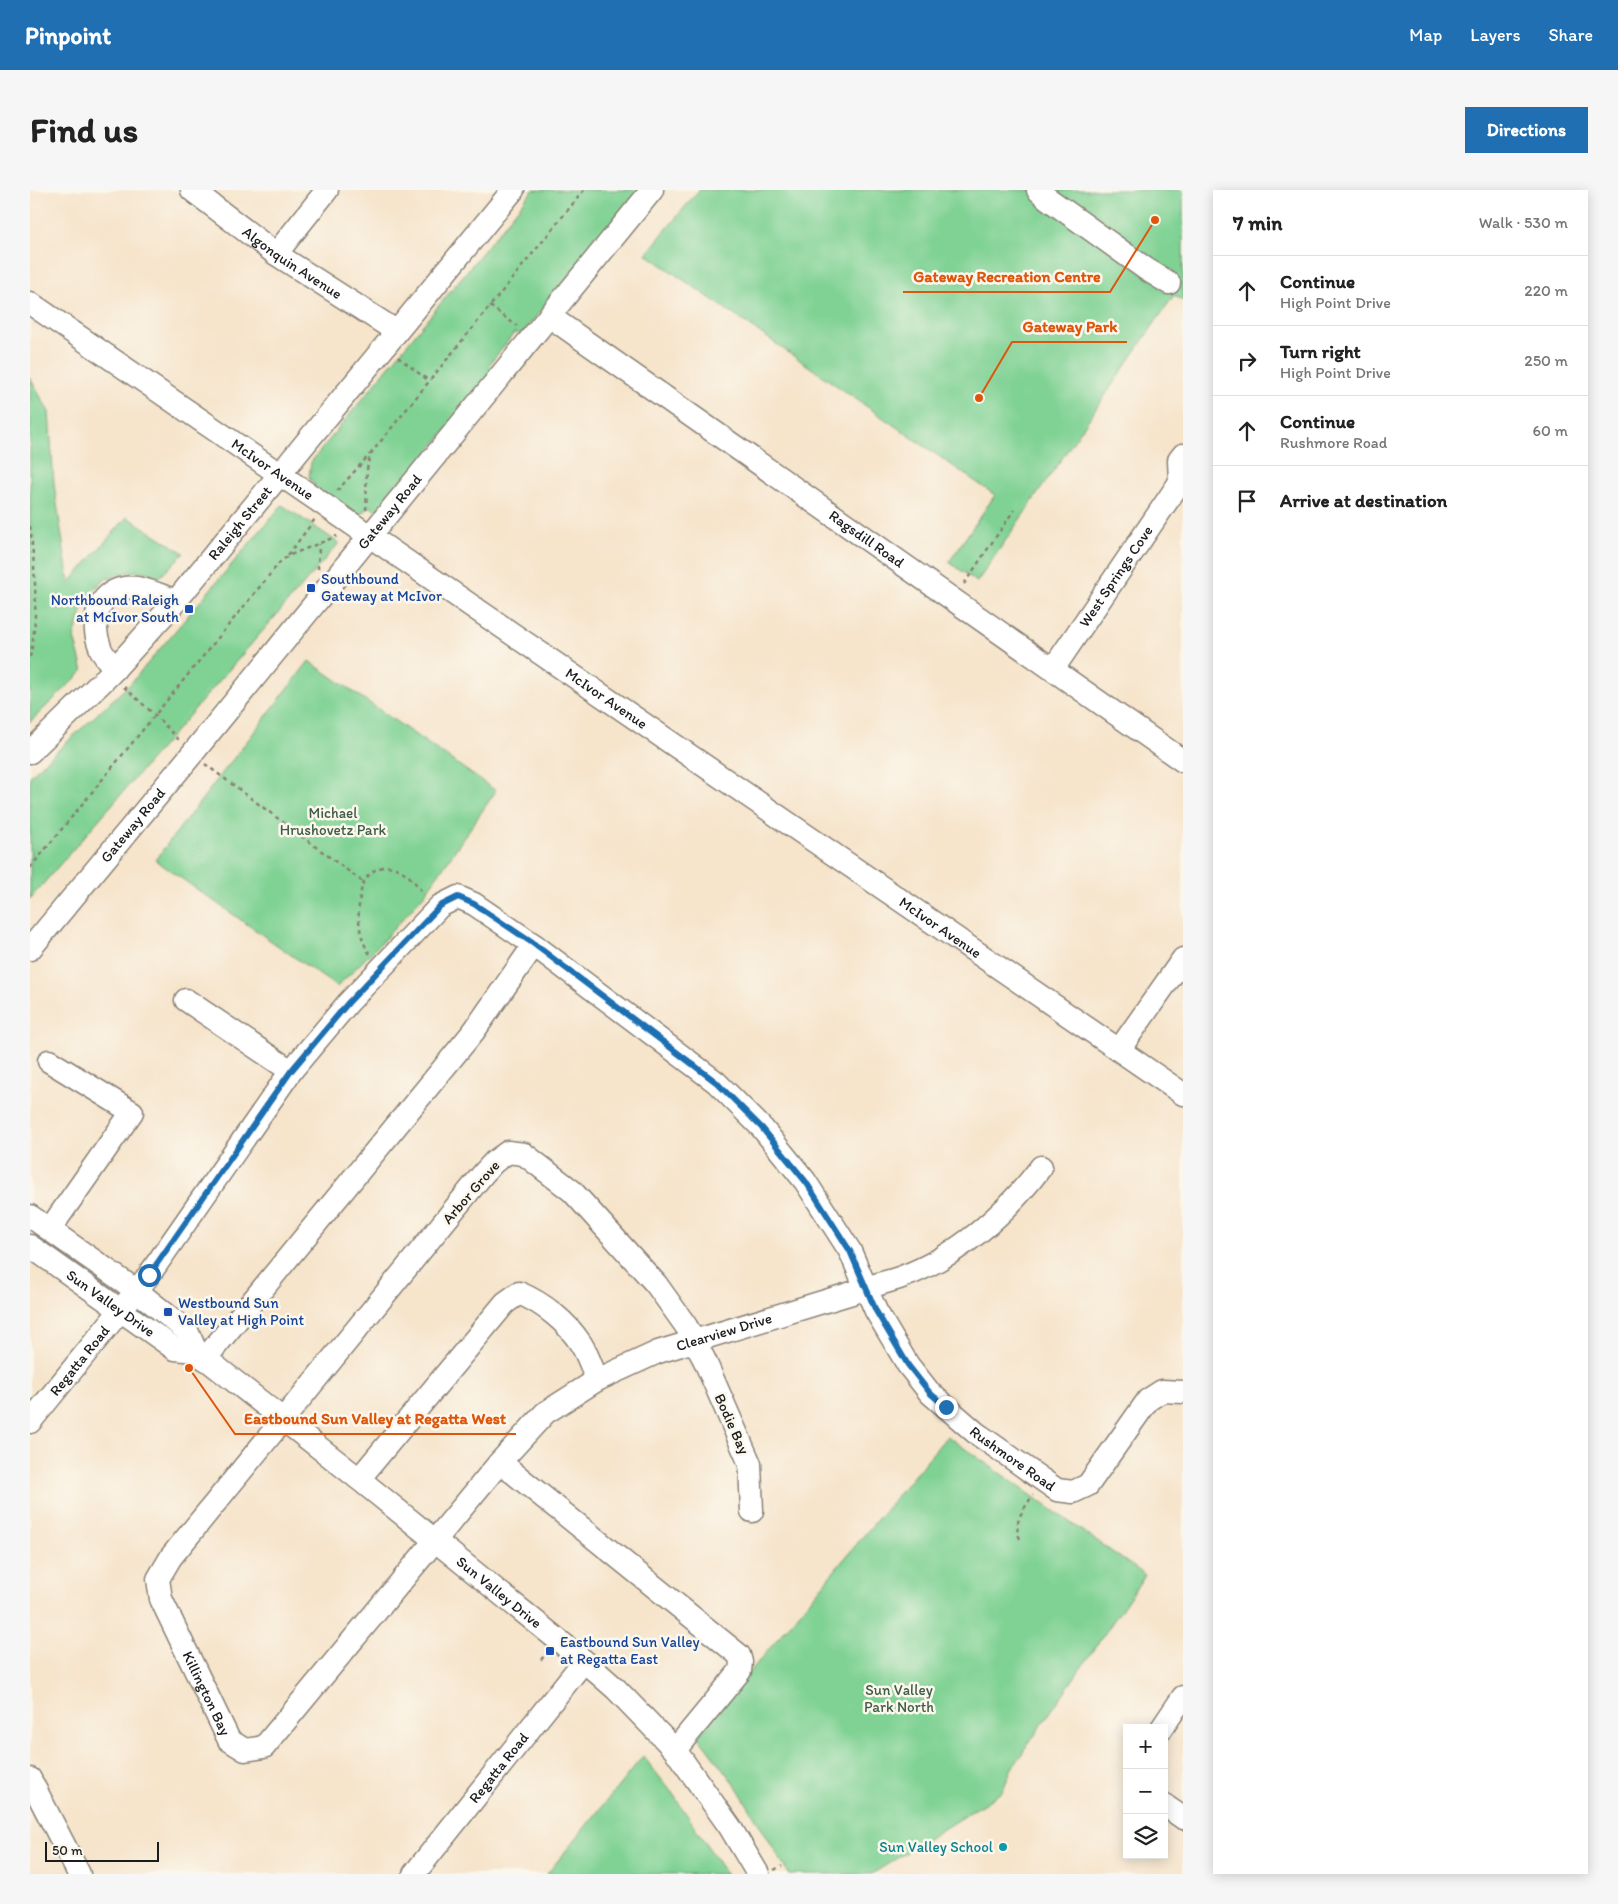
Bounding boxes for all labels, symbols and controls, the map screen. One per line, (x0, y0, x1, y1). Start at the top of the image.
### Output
text: Pinpoint (25, 21, 111, 50)
text: Map (1409, 24, 1442, 46)
text: Layers (1470, 24, 1520, 46)
text: Share (1548, 24, 1593, 46)
button: Directions (1465, 107, 1588, 153)
text: Find us (30, 109, 138, 151)
text: 7 min (1233, 210, 1282, 235)
text: Walk · 530 m (1479, 213, 1568, 232)
street label: Algonquin Avenue (239, 223, 345, 303)
callout: Gateway Recreation Centre (903, 261, 1110, 292)
text: Gateway Recreation Centre (913, 267, 1101, 287)
text: Continue (1280, 270, 1355, 293)
icon: ahead (1233, 277, 1261, 305)
text: 220 m (1524, 281, 1568, 300)
text: High Point Drive (1280, 293, 1391, 312)
callout: Gateway Park (1012, 311, 1127, 342)
text: Gateway Park (1023, 317, 1118, 337)
text: Turn right (1280, 340, 1361, 363)
icon: right (1233, 347, 1261, 375)
text: 250 m (1524, 351, 1568, 370)
text: High Point Drive (1280, 363, 1391, 382)
text: Continue (1280, 410, 1355, 433)
icon: ahead (1233, 417, 1261, 445)
text: 60 m (1533, 421, 1568, 440)
text: Rushmore Road (1280, 433, 1387, 452)
street label: McIvor Avenue (228, 435, 317, 504)
street label: Gateway Road (354, 470, 426, 553)
street label: Raleigh Street (204, 482, 276, 564)
icon: arrive (1233, 487, 1261, 515)
text: Arrive at destination (1280, 489, 1447, 512)
street label: Ragsdill Road (825, 506, 908, 572)
street label: West Springs Cove (1075, 522, 1157, 630)
place label: Southbound Gateway at McIvor (321, 570, 442, 605)
marker: Southbound Gateway at McIvor (305, 582, 317, 594)
place label: Northbound Raleigh at McIvor South (51, 591, 179, 626)
marker: Northbound Raleigh at McIvor South (183, 603, 195, 615)
street label: McIvor Avenue (562, 664, 651, 733)
street label: Gateway Road (97, 784, 170, 866)
park label: Michael Hrushovetz Park (280, 804, 387, 839)
street label: McIvor Avenue (896, 893, 985, 962)
street label: Arbor Grove (438, 1156, 504, 1228)
route start (138, 1264, 161, 1287)
street label: Sun Valley Drive (63, 1266, 159, 1341)
place label: Westbound Sun Valley at High Point (178, 1294, 305, 1329)
marker: Westbound Sun Valley at High Point (162, 1306, 174, 1318)
street label: Clearview Drive (674, 1309, 774, 1355)
street label: Regatta Road (46, 1321, 114, 1399)
street label: Bodie Bay (711, 1391, 753, 1457)
route end (935, 1396, 958, 1419)
callout: Eastbound Sun Valley at Regatta West (235, 1403, 516, 1434)
text: Eastbound Sun Valley at Regatta West (244, 1409, 506, 1429)
street label: Rushmore Road (966, 1422, 1059, 1495)
street label: Sun Valley Drive (453, 1552, 545, 1632)
place label: Eastbound Sun Valley at Regatta East (560, 1633, 700, 1668)
marker: Eastbound Sun Valley at Regatta East (544, 1645, 556, 1657)
street label: Killington Bay (179, 1648, 235, 1739)
park label: Sun Valley Park North (864, 1681, 934, 1716)
map controls (1123, 1724, 1168, 1859)
button: + (1123, 1724, 1168, 1769)
street label: Regatta Road (465, 1728, 533, 1807)
button: − (1123, 1769, 1168, 1814)
button: layers (1123, 1814, 1168, 1859)
place label: Sun Valley School (879, 1838, 994, 1856)
scale bar (45, 1839, 159, 1862)
marker: Sun Valley School (997, 1841, 1009, 1853)
text: 50 m (52, 1842, 83, 1859)

